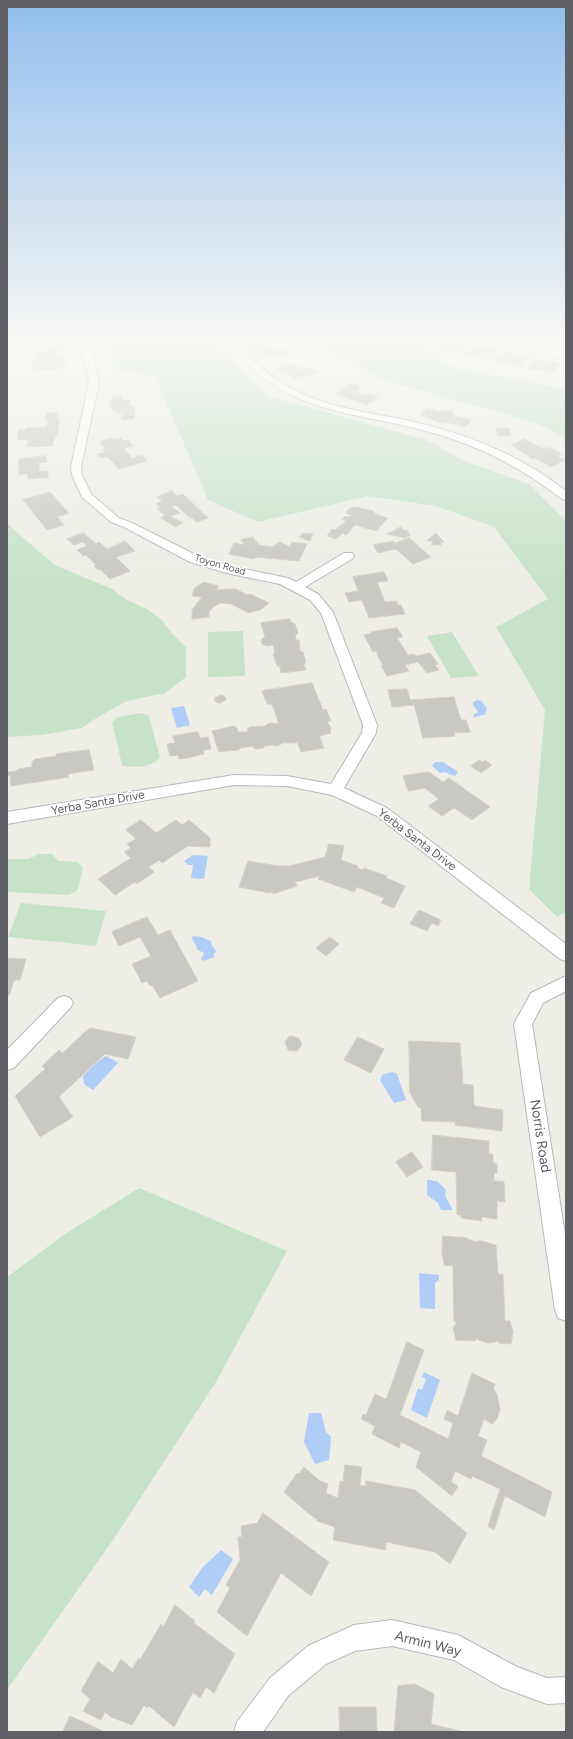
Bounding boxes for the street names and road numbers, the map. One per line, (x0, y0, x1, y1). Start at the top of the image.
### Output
street label: Toyon Road (193, 552, 247, 578)
street label: Yerba Santa Drive (50, 788, 146, 818)
street label: Yerba Santa Drive (375, 806, 459, 874)
street label: Norris Road (526, 1098, 554, 1174)
street label: Armin Way (393, 1628, 463, 1660)

